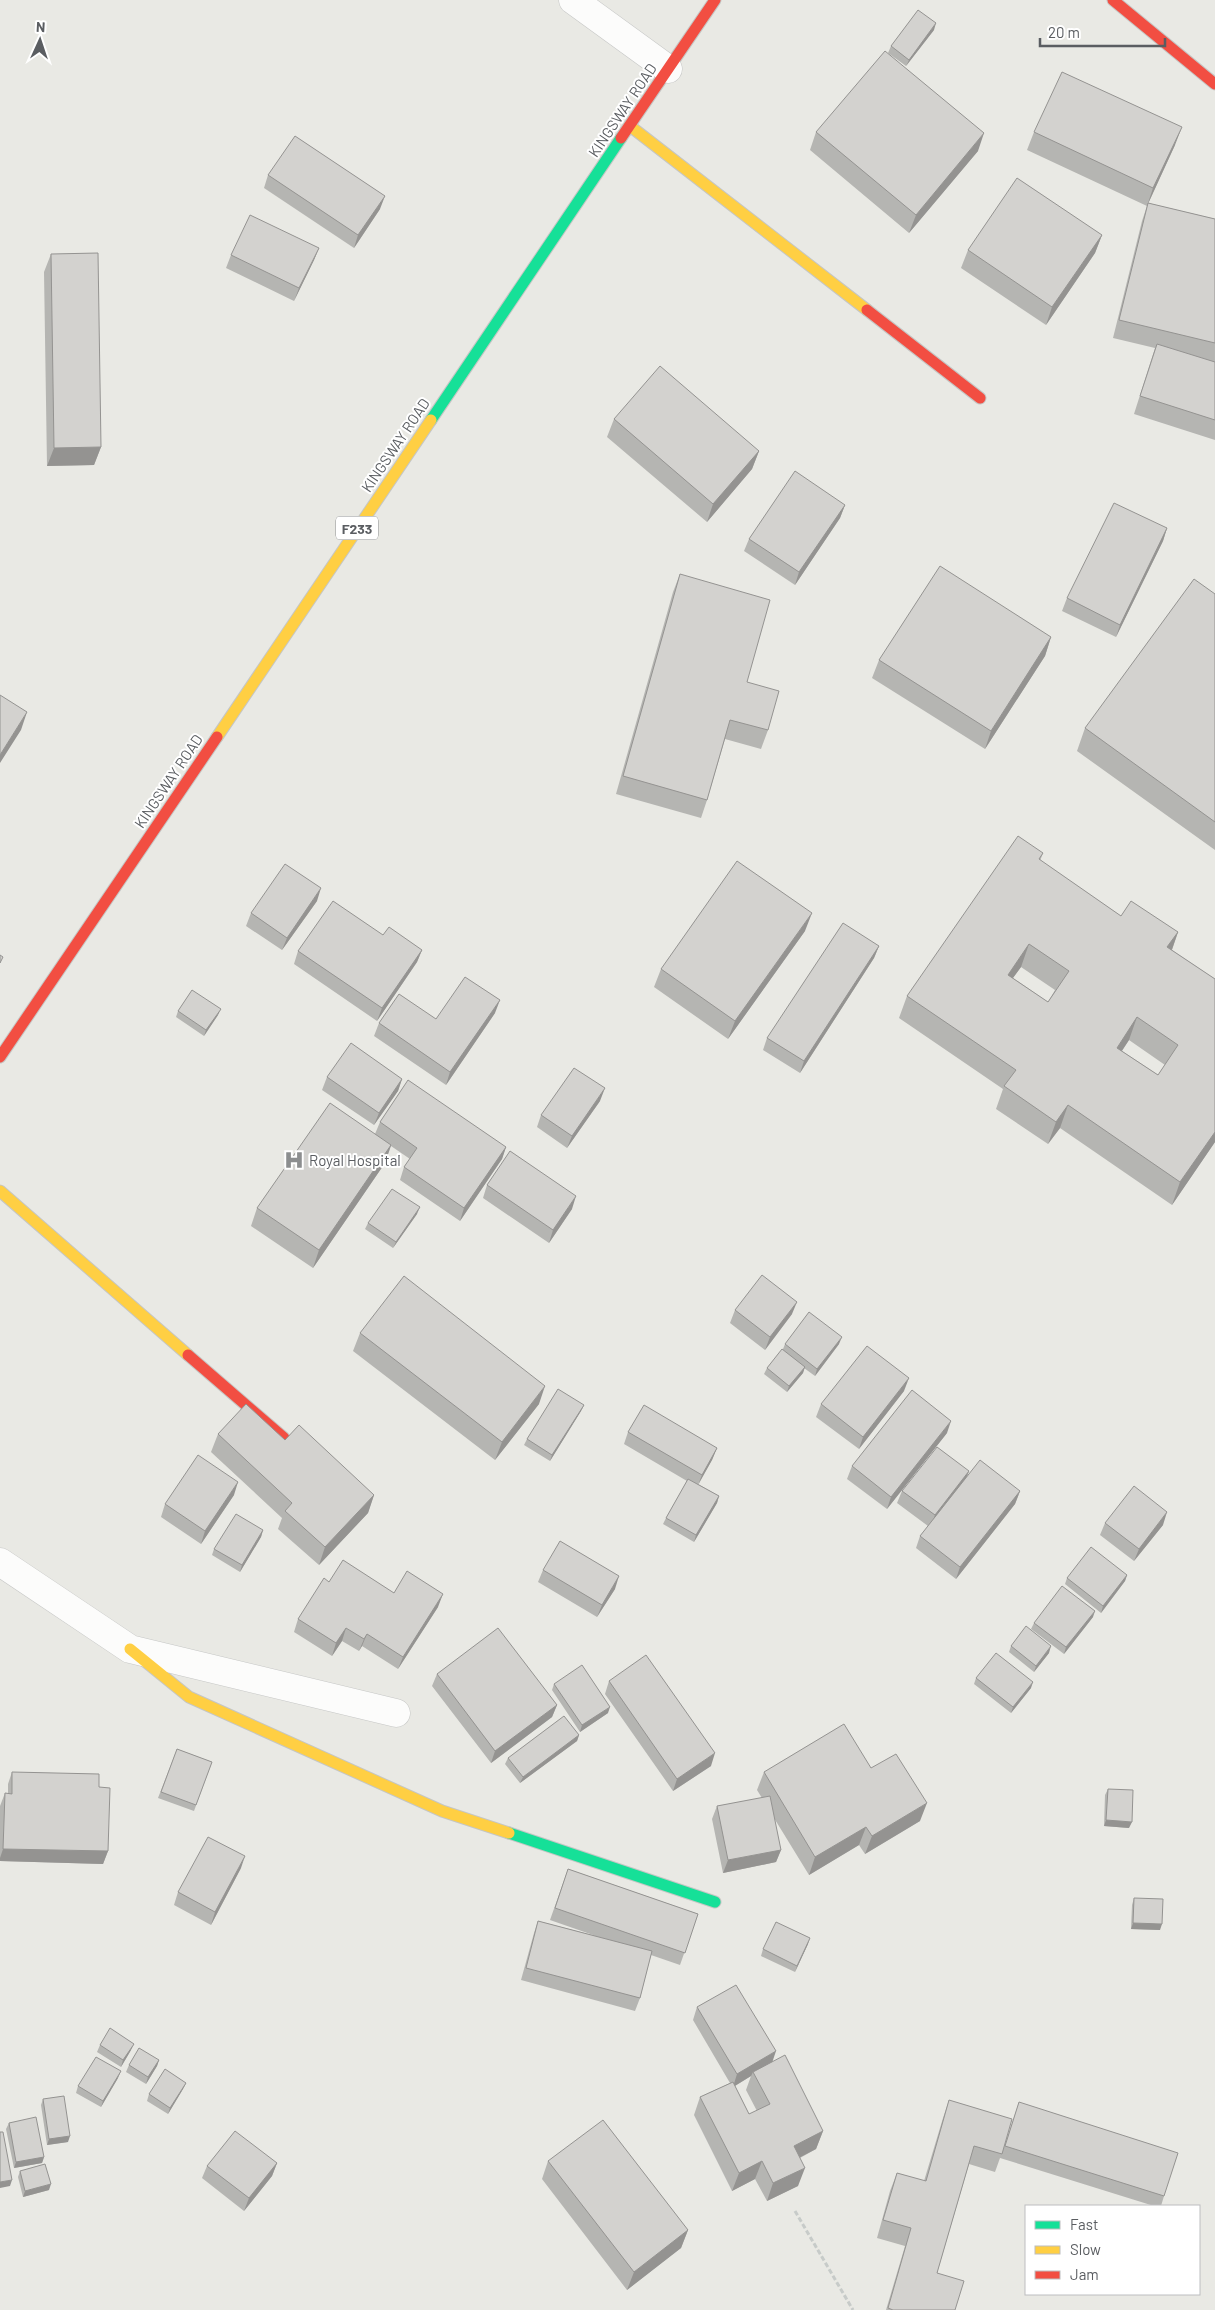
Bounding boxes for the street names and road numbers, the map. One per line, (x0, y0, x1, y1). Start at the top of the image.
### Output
street label: KINGSWAY ROAD (584, 60, 660, 160)
street label: KINGSWAY ROAD (357, 395, 433, 495)
road number: F233 (336, 516, 378, 540)
street label: KINGSWAY ROAD (130, 731, 206, 831)

